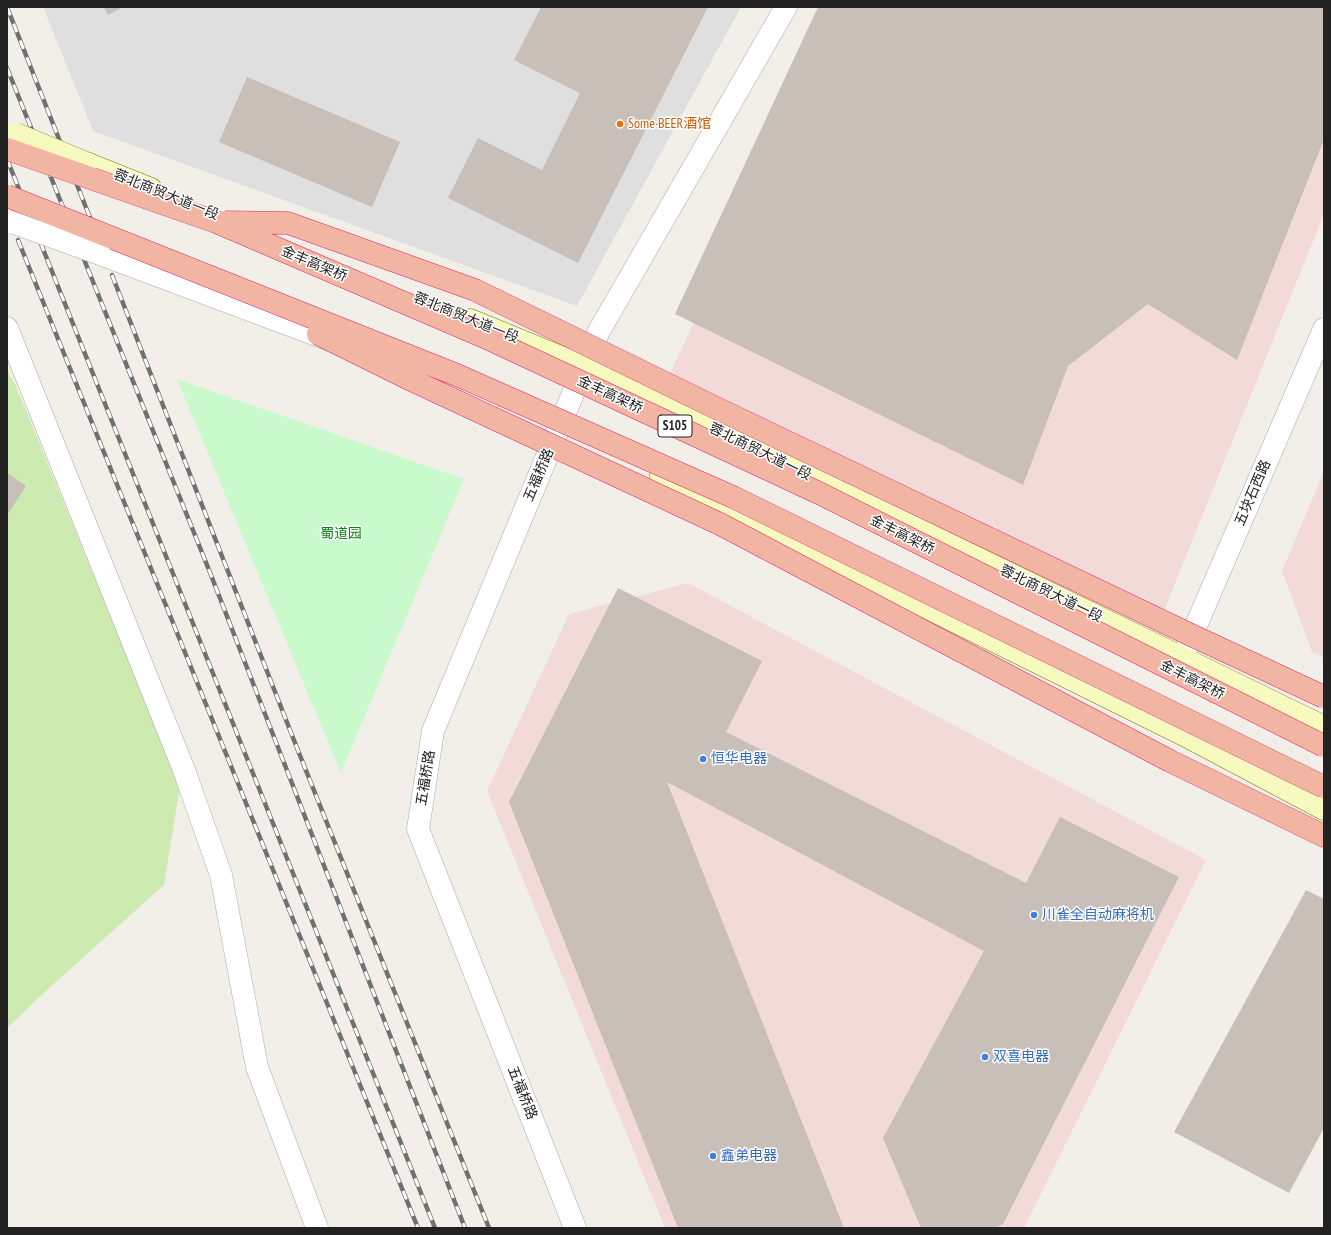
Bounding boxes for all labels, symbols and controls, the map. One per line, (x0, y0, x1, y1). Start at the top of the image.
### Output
place label: Some·BEER酒馆 (628, 116, 711, 132)
marker: Some·BEER酒馆 (615, 119, 625, 129)
street label: 蓉北商贸大道一段 (111, 166, 221, 224)
street label: 金丰高架桥 (279, 243, 349, 285)
street label: 蓉北商贸大道一段 (411, 289, 521, 347)
street label: 金丰高架桥 (575, 373, 645, 417)
road number: S105 (658, 415, 692, 437)
street label: 蓉北商贸大道一段 (706, 420, 814, 484)
street label: 五福桥路 (520, 446, 558, 504)
street label: 五块石西路 (1232, 458, 1274, 528)
street label: 金丰高架桥 (867, 512, 937, 558)
park label: 蜀道园 (320, 526, 362, 542)
street label: 蓉北商贸大道一段 (997, 562, 1105, 626)
street label: 金丰高架桥 (1157, 657, 1227, 703)
street label: 五福桥路 (413, 749, 439, 807)
place label: 恒华电器 (711, 751, 767, 767)
marker: 恒华电器 (698, 754, 708, 764)
place label: 川雀全自动麻将机 (1042, 907, 1154, 923)
marker: 川雀全自动麻将机 (1029, 910, 1039, 920)
place label: 双喜电器 (993, 1049, 1049, 1065)
marker: 双喜电器 (980, 1052, 990, 1062)
street label: 五福桥路 (504, 1064, 540, 1122)
place label: 鑫弟电器 (721, 1148, 777, 1164)
marker: 鑫弟电器 (708, 1151, 718, 1161)

